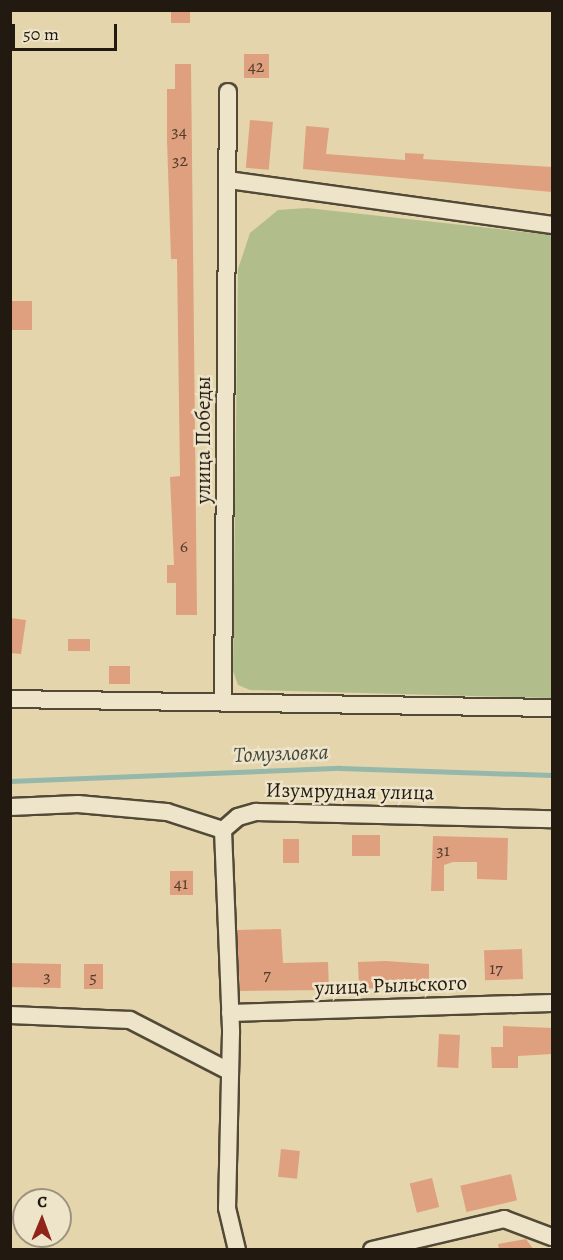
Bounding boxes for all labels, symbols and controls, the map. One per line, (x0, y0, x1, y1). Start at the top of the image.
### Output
scale bar (15, 12, 120, 50)
text: 50 m (23, 22, 59, 46)
house number: 42 (248, 55, 264, 77)
house number: 34 (171, 120, 187, 142)
house number: 32 (172, 149, 188, 171)
street label: улица Победы (190, 376, 216, 504)
house number: 6 (180, 535, 188, 557)
water label: Томузловка (233, 739, 329, 769)
street label: Изумрудная улица (265, 777, 435, 805)
house number: 31 (436, 839, 450, 861)
house number: 41 (174, 872, 188, 894)
house number: 17 (489, 957, 503, 979)
house number: 7 (263, 963, 271, 985)
house number: 3 (43, 965, 51, 987)
house number: 5 (89, 966, 97, 988)
street label: улица Рыльского (314, 970, 468, 1000)
north arrow (12, 1188, 72, 1248)
text: С (37, 1191, 47, 1213)

